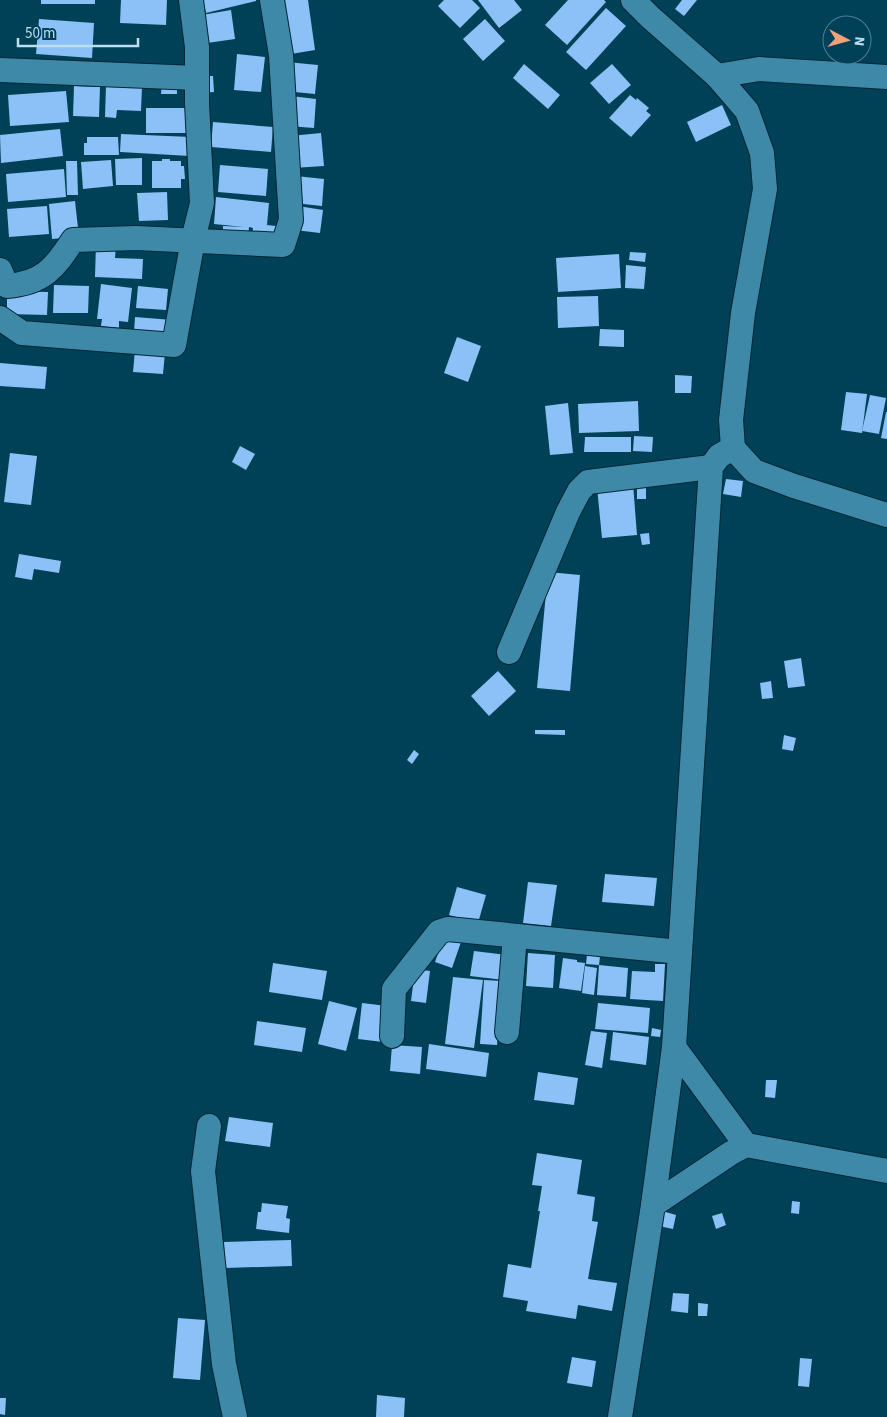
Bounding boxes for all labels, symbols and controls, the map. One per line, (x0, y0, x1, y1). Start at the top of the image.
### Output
scale bar (18, 15, 138, 47)
north arrow (822, 15, 872, 65)
text: 50 m (25, 23, 55, 44)
text: N (849, 36, 869, 47)

